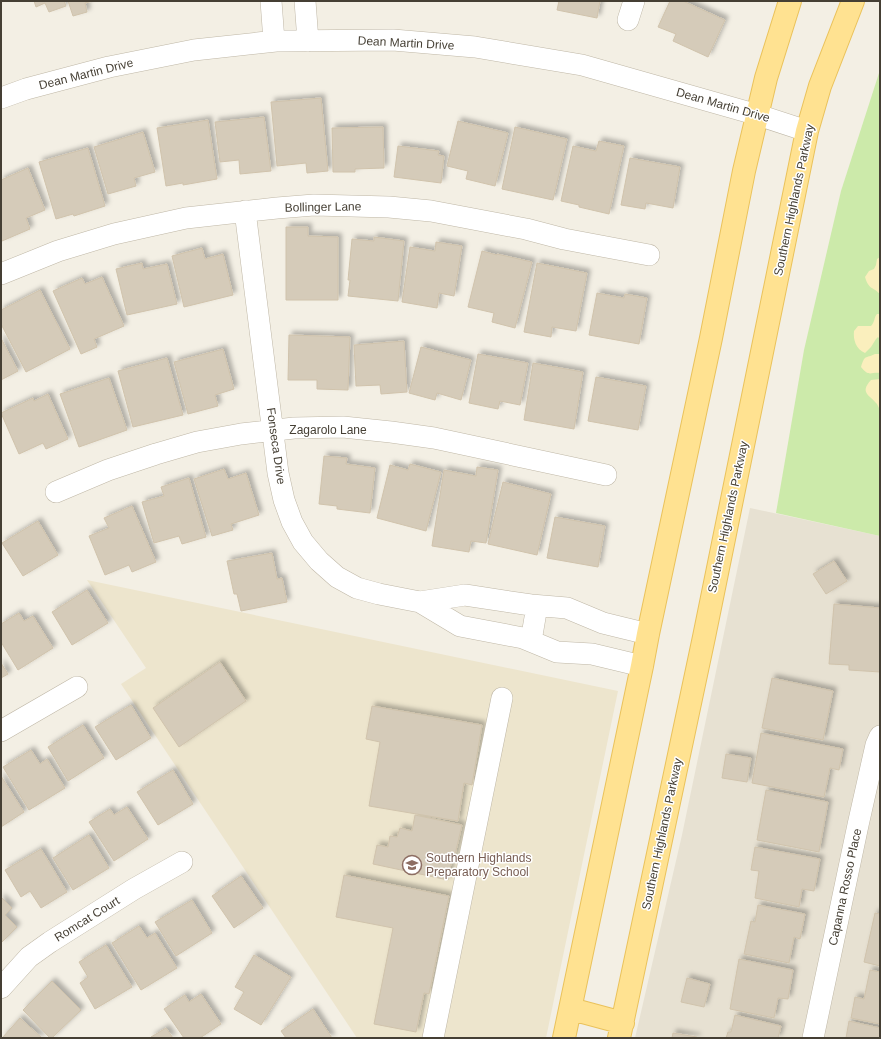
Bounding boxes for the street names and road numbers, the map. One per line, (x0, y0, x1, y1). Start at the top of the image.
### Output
street label: Dean Martin Drive (357, 33, 455, 53)
street label: Dean Martin Drive (37, 55, 135, 92)
street label: Dean Martin Drive (675, 85, 772, 125)
street label: Southern Highlands Parkway (771, 123, 817, 277)
street label: Bollinger Lane (285, 199, 362, 215)
street label: Fonseca Drive (264, 407, 288, 486)
street label: Zagarolo Lane (289, 423, 367, 437)
street label: Southern Highlands Parkway (705, 440, 751, 594)
street label: Southern Highlands Parkway (639, 757, 685, 911)
street label: Capanna Rosso Place (826, 827, 864, 947)
street label: Romcat Court (52, 893, 123, 945)

